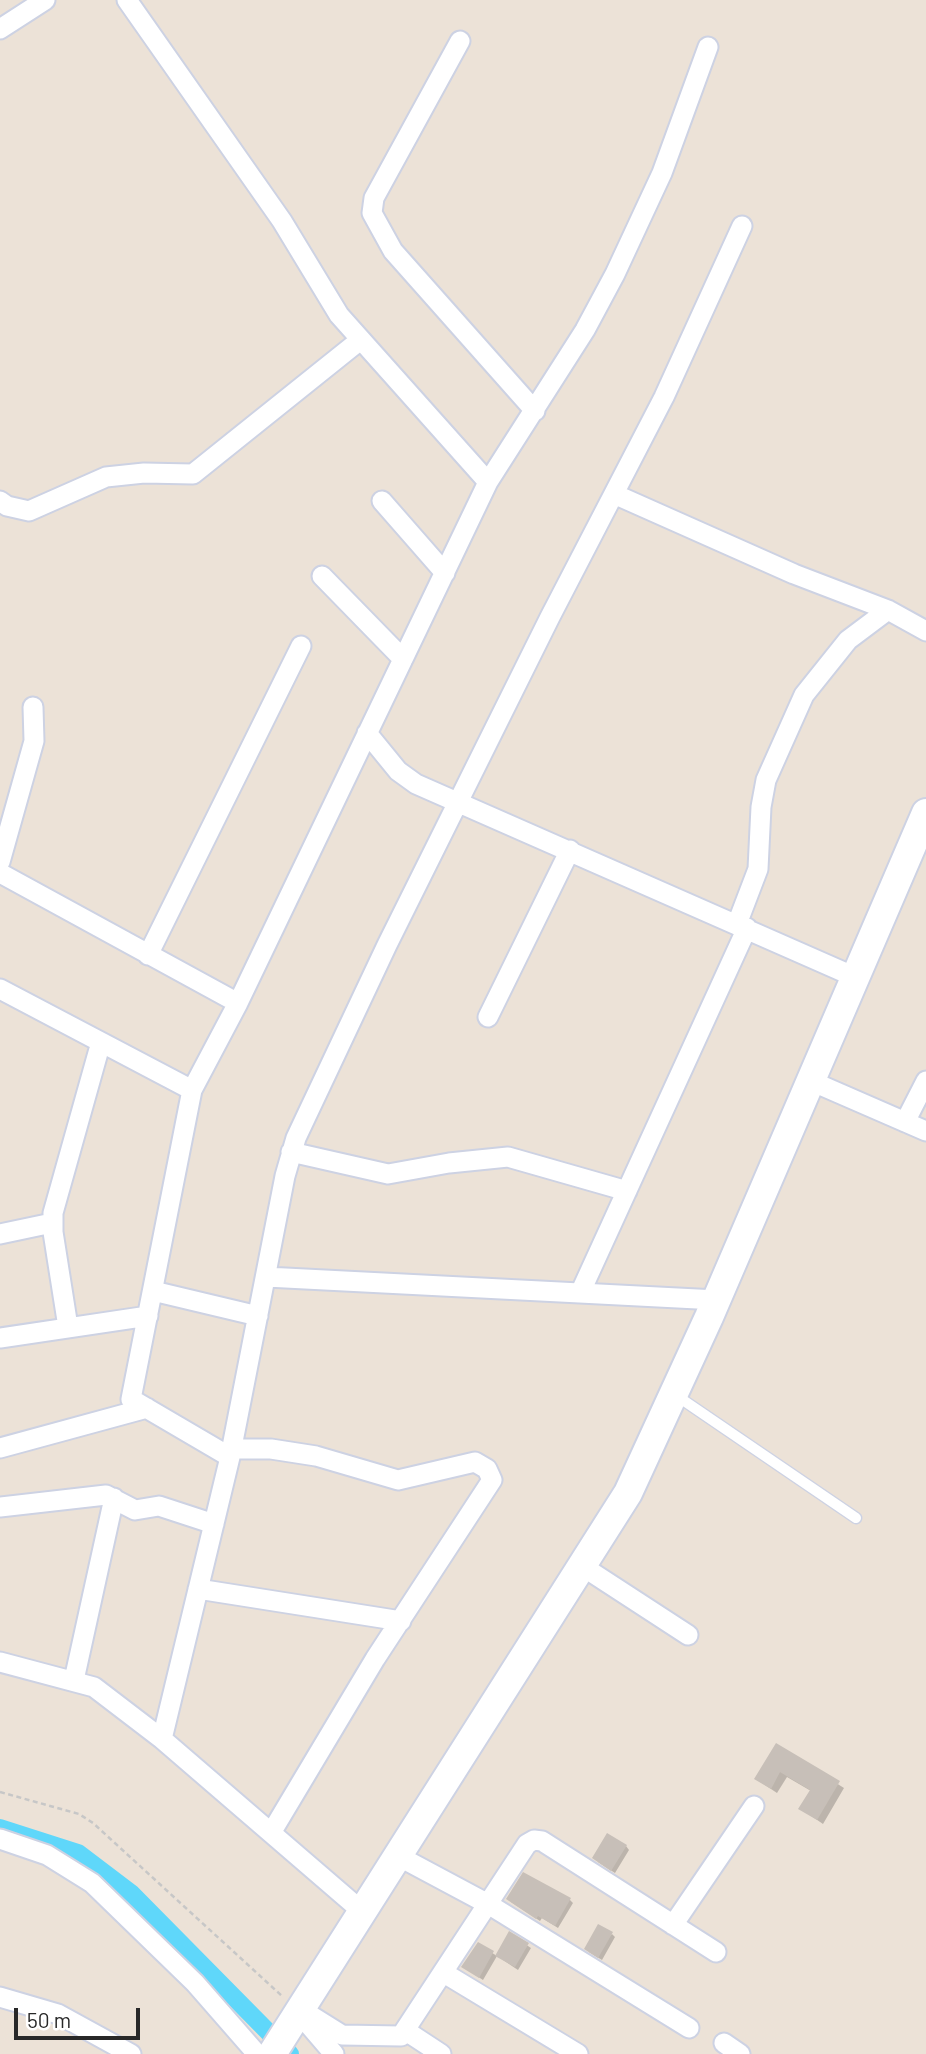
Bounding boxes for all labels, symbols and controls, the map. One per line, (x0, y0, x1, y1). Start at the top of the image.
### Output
scale bar (18, 1994, 144, 2038)
text: 50 m (27, 2007, 71, 2032)

